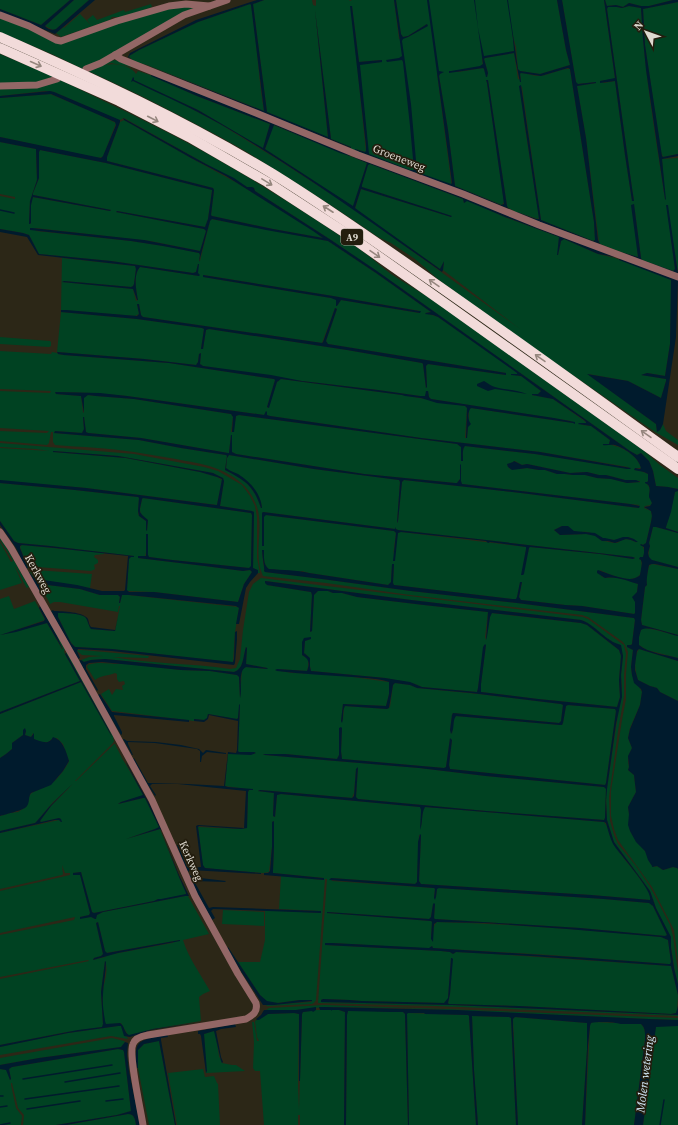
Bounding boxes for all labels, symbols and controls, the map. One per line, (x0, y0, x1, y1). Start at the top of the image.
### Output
north arrow (626, 12, 666, 52)
text: N (631, 18, 647, 34)
one-way arrow (29, 61, 41, 68)
one-way arrow (147, 116, 159, 123)
street label: Groeneweg (370, 141, 428, 175)
one-way arrow (261, 179, 273, 187)
one-way arrow (322, 205, 333, 213)
road number: A9 (341, 229, 363, 245)
one-way arrow (370, 250, 381, 258)
one-way arrow (429, 279, 440, 287)
one-way arrow (535, 354, 546, 363)
one-way arrow (641, 430, 652, 438)
street label: Kerkweg (21, 552, 55, 597)
street label: Kerkweg (175, 838, 207, 884)
water label: Molen wetering (632, 1033, 658, 1115)

